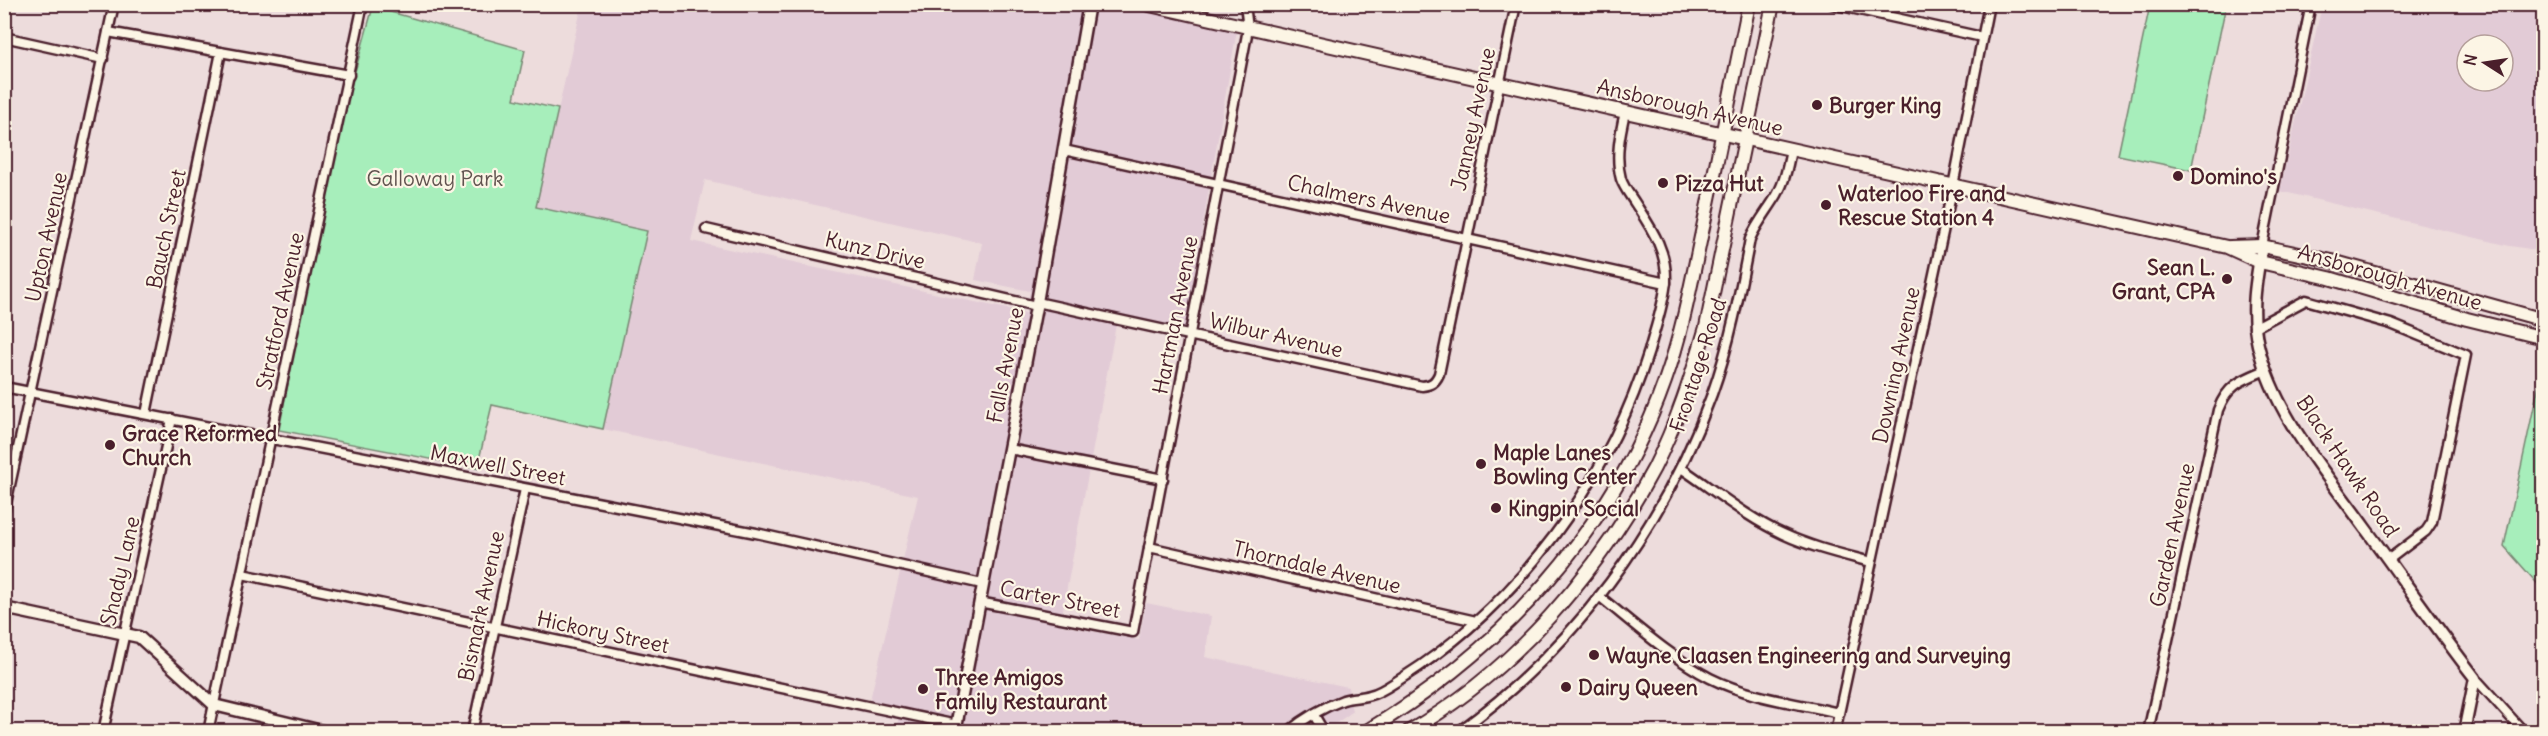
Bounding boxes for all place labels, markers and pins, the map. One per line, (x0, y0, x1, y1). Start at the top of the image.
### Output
place label: Burger King (1829, 92, 1942, 119)
marker: Burger King (1810, 98, 1824, 112)
place label: Domino's (2190, 163, 2277, 190)
marker: Domino's (2171, 169, 2185, 183)
place label: Pizza Hut (1675, 170, 1765, 197)
marker: Pizza Hut (1656, 176, 1670, 190)
place label: Waterloo Fire and Rescue Station 4 (1838, 180, 2006, 231)
marker: Waterloo Fire and Rescue Station 4 (1819, 198, 1833, 212)
place label: Sean L. Grant, CPA (2112, 254, 2216, 305)
marker: Sean L. Grant, CPA (2220, 272, 2234, 286)
place label: Grace Reformed Church (122, 420, 278, 471)
marker: Grace Reformed Church (103, 438, 117, 452)
place label: Maple Lanes Bowling Center (1493, 439, 1637, 490)
marker: Maple Lanes Bowling Center (1474, 457, 1488, 471)
place label: Kingpin Social (1508, 495, 1639, 522)
marker: Kingpin Social (1489, 501, 1503, 515)
place label: Wayne Claasen Engineering and Surveying (1606, 642, 2011, 669)
marker: Wayne Claasen Engineering and Surveying (1587, 648, 1601, 662)
place label: Three Amigos Family Restaurant (935, 664, 1108, 715)
place label: Dairy Queen (1578, 674, 1698, 701)
marker: Dairy Queen (1559, 680, 1573, 694)
marker: Three Amigos Family Restaurant (916, 682, 930, 696)

